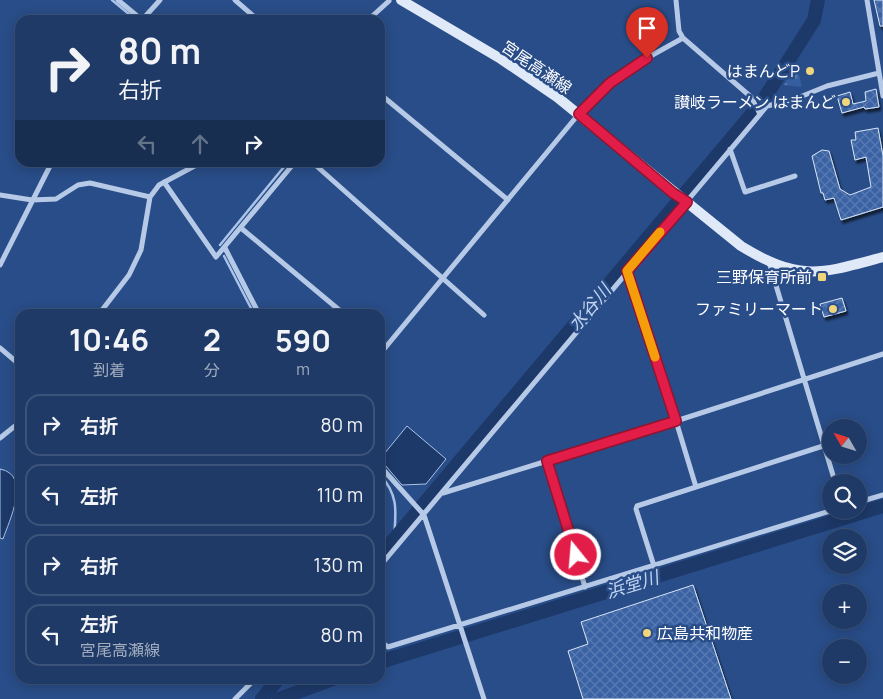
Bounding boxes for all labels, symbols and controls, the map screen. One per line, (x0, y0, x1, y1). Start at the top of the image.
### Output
pin (626, 7, 668, 58)
icon: arrive (633, 14, 661, 42)
text: 80 m (118, 27, 201, 75)
icon: right (35, 35, 100, 100)
street label: 宮尾高瀬線 (498, 36, 576, 98)
place label: はまんどP (727, 60, 800, 82)
marker: はまんどP (804, 65, 816, 77)
text: 右折 (118, 75, 162, 105)
place label: 讃岐ラーメン はまんど (674, 91, 836, 113)
marker: 讃岐ラーメン はまんど (840, 96, 852, 108)
icon: left (133, 130, 161, 158)
icon: ahead (186, 130, 214, 158)
icon: right (239, 130, 267, 158)
place label: 三野保育所前 (716, 266, 812, 288)
marker: 三野保育所前 (816, 271, 828, 283)
water label: 水谷川 (562, 277, 617, 335)
place label: ファミリーマート (695, 298, 823, 320)
marker: ファミリーマート (827, 303, 839, 315)
text: 10:46 (69, 319, 149, 360)
text: 2 (203, 319, 221, 360)
text: 590 (275, 320, 331, 361)
text: m (296, 358, 310, 380)
text: 到着 (93, 359, 125, 381)
text: 分 (204, 359, 220, 381)
icon: right (37, 411, 65, 439)
text: 80 m (320, 412, 363, 438)
text: 右折 (80, 413, 118, 439)
north arrow (822, 419, 868, 464)
map controls (822, 419, 867, 684)
button: search (822, 474, 867, 519)
icon: left (37, 481, 65, 509)
text: 110 m (317, 482, 363, 508)
text: 左折 (80, 483, 118, 509)
position arrow (549, 528, 601, 580)
button: layers (822, 529, 867, 574)
icon: right (37, 551, 65, 579)
text: 130 m (314, 552, 363, 578)
text: 右折 (80, 553, 118, 579)
water label: 浜堂川 (603, 564, 663, 603)
button: + (822, 584, 867, 629)
text: 左折 (80, 611, 118, 637)
icon: left (37, 621, 65, 649)
text: 80 m (320, 622, 363, 648)
place label: 広島共和物産 (657, 622, 753, 644)
marker: 広島共和物産 (641, 627, 653, 639)
text: 宮尾高瀬線 (80, 639, 160, 661)
button: − (822, 639, 867, 684)

